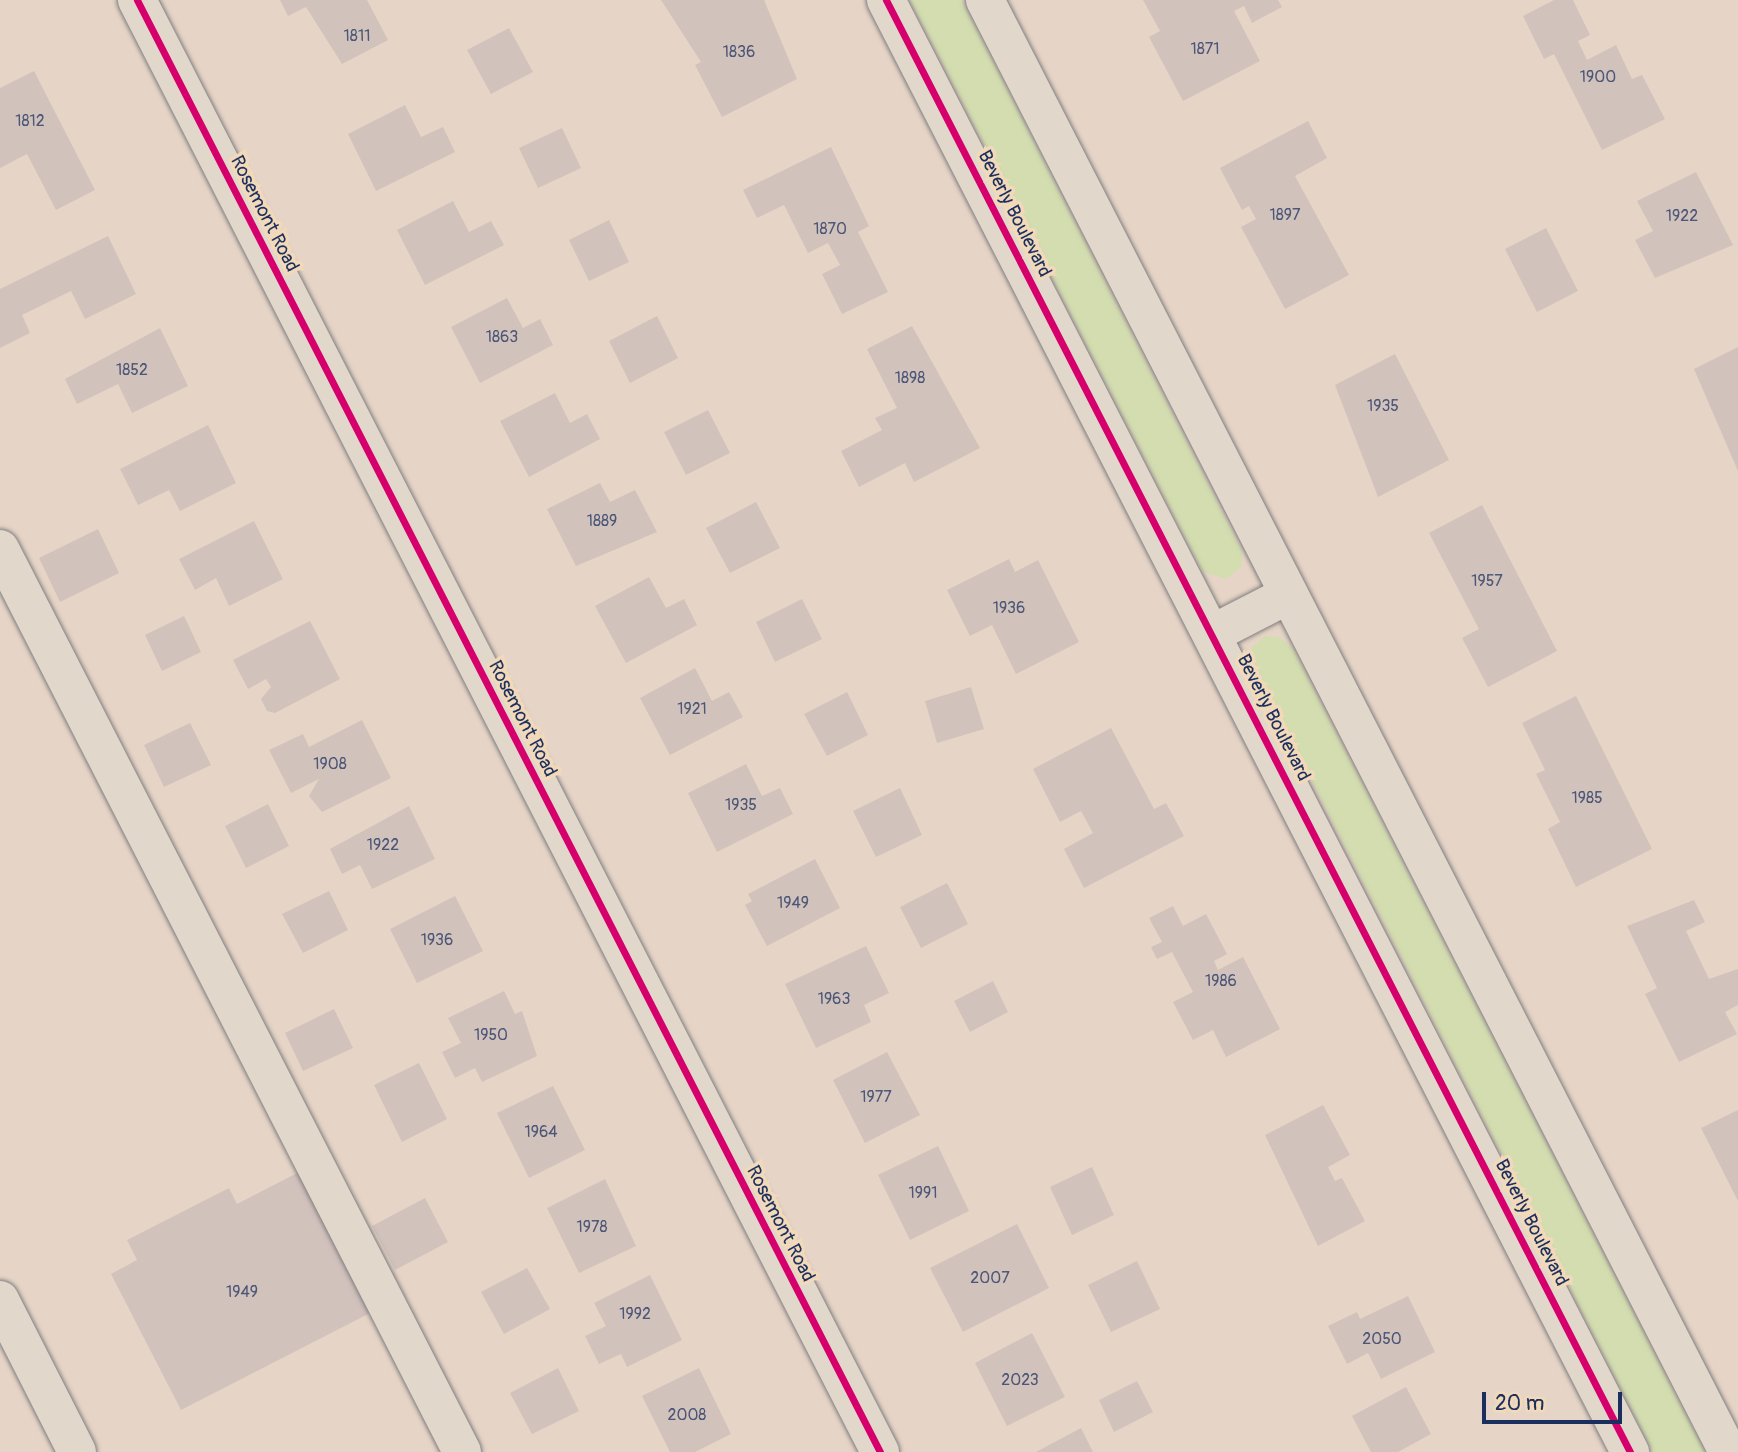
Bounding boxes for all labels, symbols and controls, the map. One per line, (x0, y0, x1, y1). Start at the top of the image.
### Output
house number: 1811 (344, 26, 370, 46)
house number: 1871 (1190, 39, 1220, 59)
house number: 1836 (723, 42, 755, 62)
house number: 1900 (1580, 67, 1616, 87)
house number: 1812 (15, 111, 45, 131)
street label: Beverly Boulevard (972, 147, 1056, 281)
street label: Rosemont Road (225, 152, 303, 276)
house number: 1897 (1269, 205, 1301, 225)
house number: 1922 (1666, 206, 1698, 226)
house number: 1870 (813, 219, 847, 239)
house number: 1863 (486, 327, 518, 347)
house number: 1852 (116, 360, 148, 380)
house number: 1898 (895, 368, 925, 388)
house number: 1935 (1367, 396, 1399, 416)
house number: 1889 (587, 511, 617, 531)
house number: 1957 (1471, 571, 1503, 591)
house number: 1936 (993, 598, 1025, 618)
street label: Beverly Boulevard (1231, 651, 1315, 785)
street label: Rosemont Road (483, 657, 561, 781)
house number: 1921 (677, 699, 707, 719)
house number: 1908 (313, 754, 347, 774)
house number: 1985 (1571, 788, 1603, 808)
house number: 1935 (725, 795, 757, 815)
house number: 1922 (367, 835, 399, 855)
house number: 1949 (777, 893, 809, 913)
house number: 1936 (421, 930, 453, 950)
house number: 1986 (1205, 971, 1237, 991)
house number: 1963 (818, 989, 850, 1009)
house number: 1950 (474, 1025, 508, 1045)
house number: 1977 (860, 1087, 892, 1107)
house number: 1964 (524, 1122, 558, 1142)
street label: Beverly Boulevard (1489, 1156, 1573, 1290)
street label: Rosemont Road (741, 1162, 819, 1286)
house number: 1991 (909, 1183, 937, 1203)
house number: 1978 (576, 1217, 608, 1237)
house number: 2007 (970, 1268, 1010, 1288)
house number: 1949 (226, 1282, 258, 1302)
house number: 1992 (619, 1304, 651, 1324)
house number: 2050 (1362, 1329, 1402, 1349)
house number: 2023 (1001, 1370, 1039, 1390)
scale bar (1486, 1378, 1626, 1422)
text: 20 m (1495, 1390, 1544, 1417)
house number: 2008 (668, 1405, 706, 1425)

